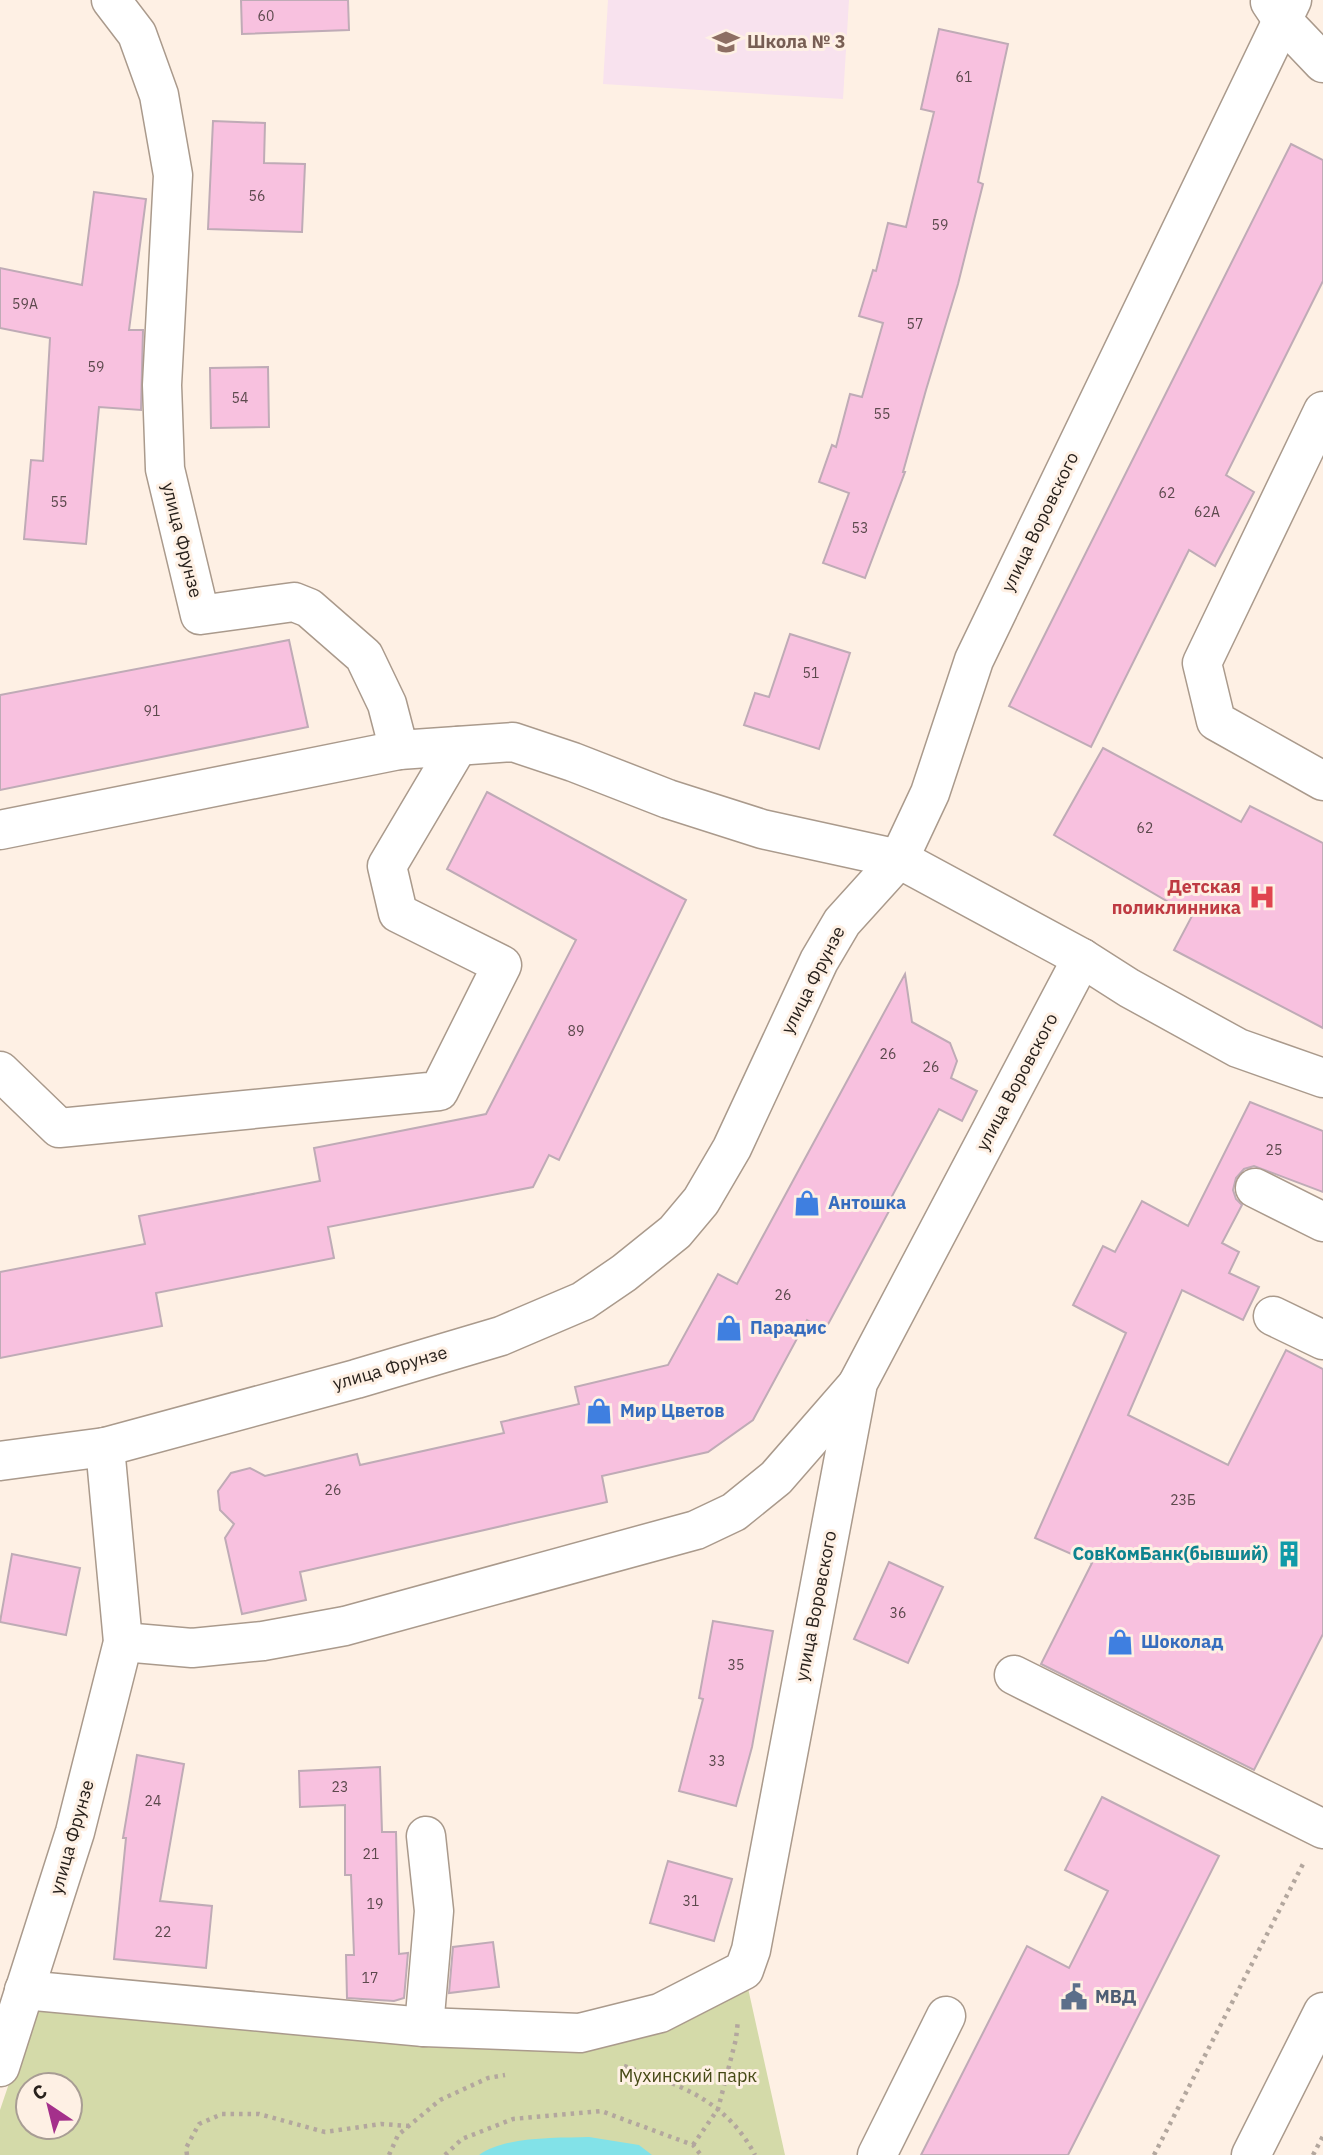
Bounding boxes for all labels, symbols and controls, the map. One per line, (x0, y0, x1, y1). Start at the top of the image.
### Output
house number: 60 (258, 7, 274, 25)
school or university icon: Школа № 3 (711, 27, 741, 57)
place label: Школа № 3 (747, 30, 846, 53)
house number: 61 (956, 68, 972, 86)
house number: 56 (249, 187, 265, 205)
house number: 59 (932, 216, 948, 234)
house number: 59А (12, 295, 38, 313)
house number: 57 (907, 315, 923, 333)
house number: 59 (88, 358, 104, 376)
house number: 54 (232, 389, 248, 407)
house number: 55 (874, 405, 890, 423)
street label: улица Воровского (996, 448, 1083, 596)
street label: улица Фрунзе (157, 480, 208, 600)
house number: 62 (1159, 484, 1175, 502)
house number: 55 (51, 493, 67, 511)
house number: 62А (1194, 503, 1220, 521)
house number: 53 (852, 519, 868, 537)
house number: 51 (803, 664, 819, 682)
house number: 91 (144, 702, 160, 720)
house number: 62 (1137, 819, 1153, 837)
place label: Детская поликлинника (1112, 875, 1241, 919)
hospital icon: Детская поликлинника (1247, 882, 1277, 912)
street label: улица Фрунзе (775, 922, 850, 1038)
street label: улица Воровского (971, 1009, 1063, 1155)
house number: 89 (568, 1022, 584, 1040)
house number: 26 (880, 1045, 896, 1063)
house number: 26 (923, 1058, 939, 1076)
house number: 25 (1266, 1141, 1282, 1159)
shop icon: Антошка (792, 1188, 822, 1218)
place label: Антошка (828, 1191, 906, 1214)
house number: 26 (775, 1286, 791, 1304)
shop icon: Парадис (714, 1313, 744, 1343)
place label: Парадис (750, 1316, 826, 1339)
street label: улица Фрунзе (330, 1340, 450, 1395)
shop icon: Мир Цветов (584, 1396, 614, 1426)
place label: Мир Цветов (620, 1399, 725, 1422)
house number: 26 (325, 1481, 341, 1499)
house number: 23Б (1170, 1491, 1196, 1509)
street label: улица Воровского (790, 1529, 841, 1683)
building icon: СовКомБанк(бывший) (1274, 1539, 1304, 1569)
place label: СовКомБанк(бывший) (1073, 1542, 1268, 1565)
house number: 36 (890, 1604, 906, 1622)
shop icon: Шоколад (1105, 1627, 1135, 1657)
place label: Шоколад (1141, 1630, 1223, 1653)
house number: 35 (728, 1656, 744, 1674)
house number: 33 (709, 1752, 725, 1770)
street label: улица Фрунзе (44, 1777, 99, 1897)
house number: 23 (332, 1778, 348, 1796)
house number: 24 (145, 1792, 161, 1810)
house number: 21 (363, 1845, 379, 1863)
house number: 31 (683, 1892, 699, 1910)
house number: 19 (367, 1895, 383, 1913)
house number: 22 (155, 1923, 171, 1941)
house number: 17 (362, 1969, 378, 1987)
public building icon: МВД (1059, 1982, 1089, 2012)
place label: МВД (1095, 1985, 1137, 2008)
park label: Мухинский парк (619, 2064, 757, 2087)
north arrow (14, 2071, 84, 2141)
text: С (27, 2079, 51, 2105)

